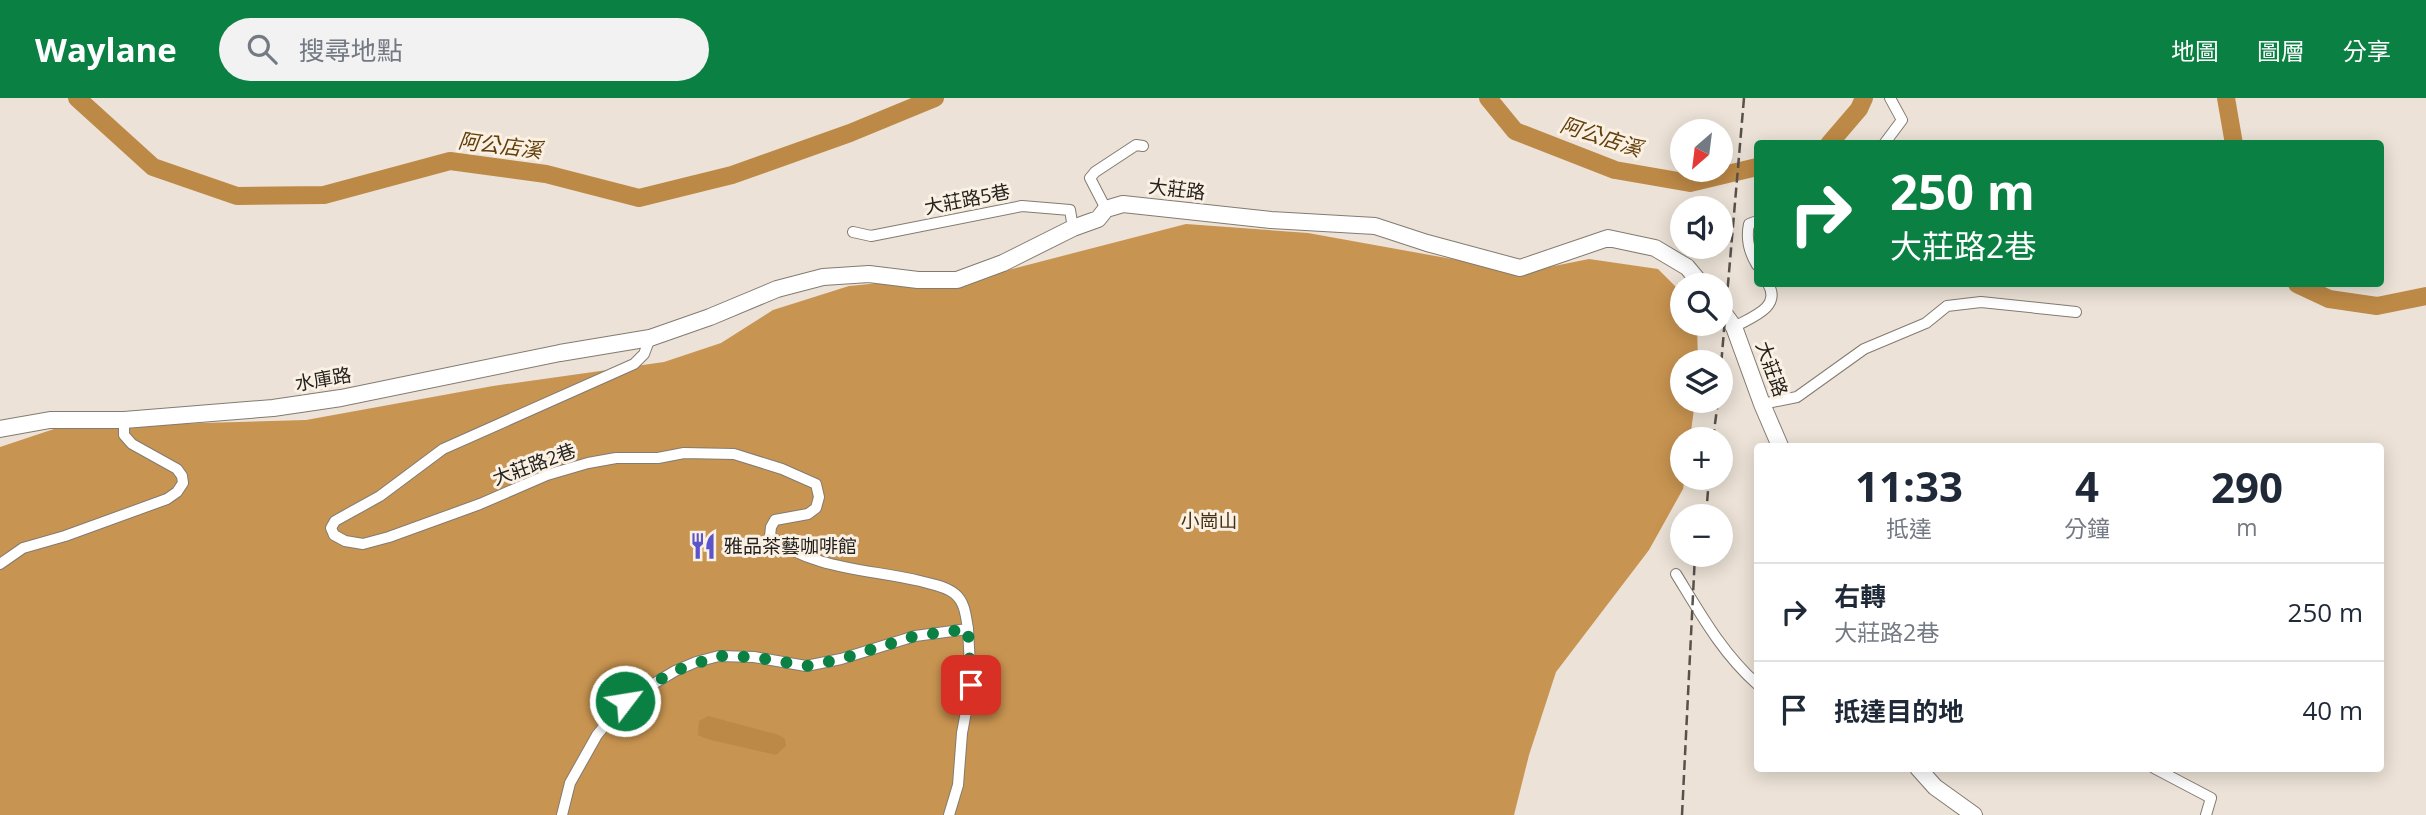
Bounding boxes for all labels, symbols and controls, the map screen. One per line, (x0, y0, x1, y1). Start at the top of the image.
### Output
search box (219, 18, 709, 81)
text: Waylane (35, 27, 177, 72)
icon: search (243, 30, 281, 68)
text: 搜尋地點 (299, 32, 403, 68)
text: 地圖 (2171, 34, 2219, 67)
text: 圖層 (2257, 34, 2305, 67)
text: 分享 (2343, 34, 2391, 67)
water label: 阿公店溪 (1557, 110, 1648, 163)
north arrow (1670, 119, 1732, 182)
map controls (1670, 119, 1733, 567)
water label: 阿公店溪 (457, 126, 546, 164)
text: 250 m (1890, 158, 2035, 224)
icon: right (1775, 168, 1866, 259)
street label: 大莊路 (1147, 173, 1207, 205)
street label: 大莊路5巷 (922, 178, 1012, 220)
button: sound (1670, 196, 1733, 259)
text: 大莊路2巷 (1890, 224, 2036, 267)
button: search (1670, 273, 1733, 336)
street label: 大莊路 (1750, 338, 1794, 400)
button: layers (1670, 350, 1733, 413)
street label: 水庫路 (293, 361, 353, 397)
button: + (1670, 427, 1733, 490)
street label: 大莊路2巷 (489, 437, 579, 491)
text: 11:33 (1855, 457, 1963, 514)
text: 4 (2075, 457, 2099, 514)
text: 290 (2211, 458, 2283, 515)
button: − (1670, 504, 1733, 567)
park label: 小崗山 (1180, 508, 1238, 534)
text: m (2236, 511, 2258, 543)
text: 抵達 (1886, 512, 1932, 544)
text: 分鐘 (2064, 512, 2110, 544)
restaurant icon: 雅品茶藝咖啡館 (688, 531, 718, 561)
place label: 雅品茶藝咖啡館 (724, 533, 857, 559)
text: 右轉 (1834, 578, 1886, 614)
icon: right (1775, 593, 1813, 631)
text: 250 m (2288, 594, 2363, 630)
text: 大莊路2巷 (1834, 616, 1939, 648)
pin (941, 655, 1001, 715)
position arrow (588, 664, 662, 738)
icon: arrive (952, 666, 990, 704)
icon: arrive (1775, 691, 1813, 729)
text: 40 m (2302, 692, 2363, 728)
text: 抵達目的地 (1834, 693, 1964, 729)

